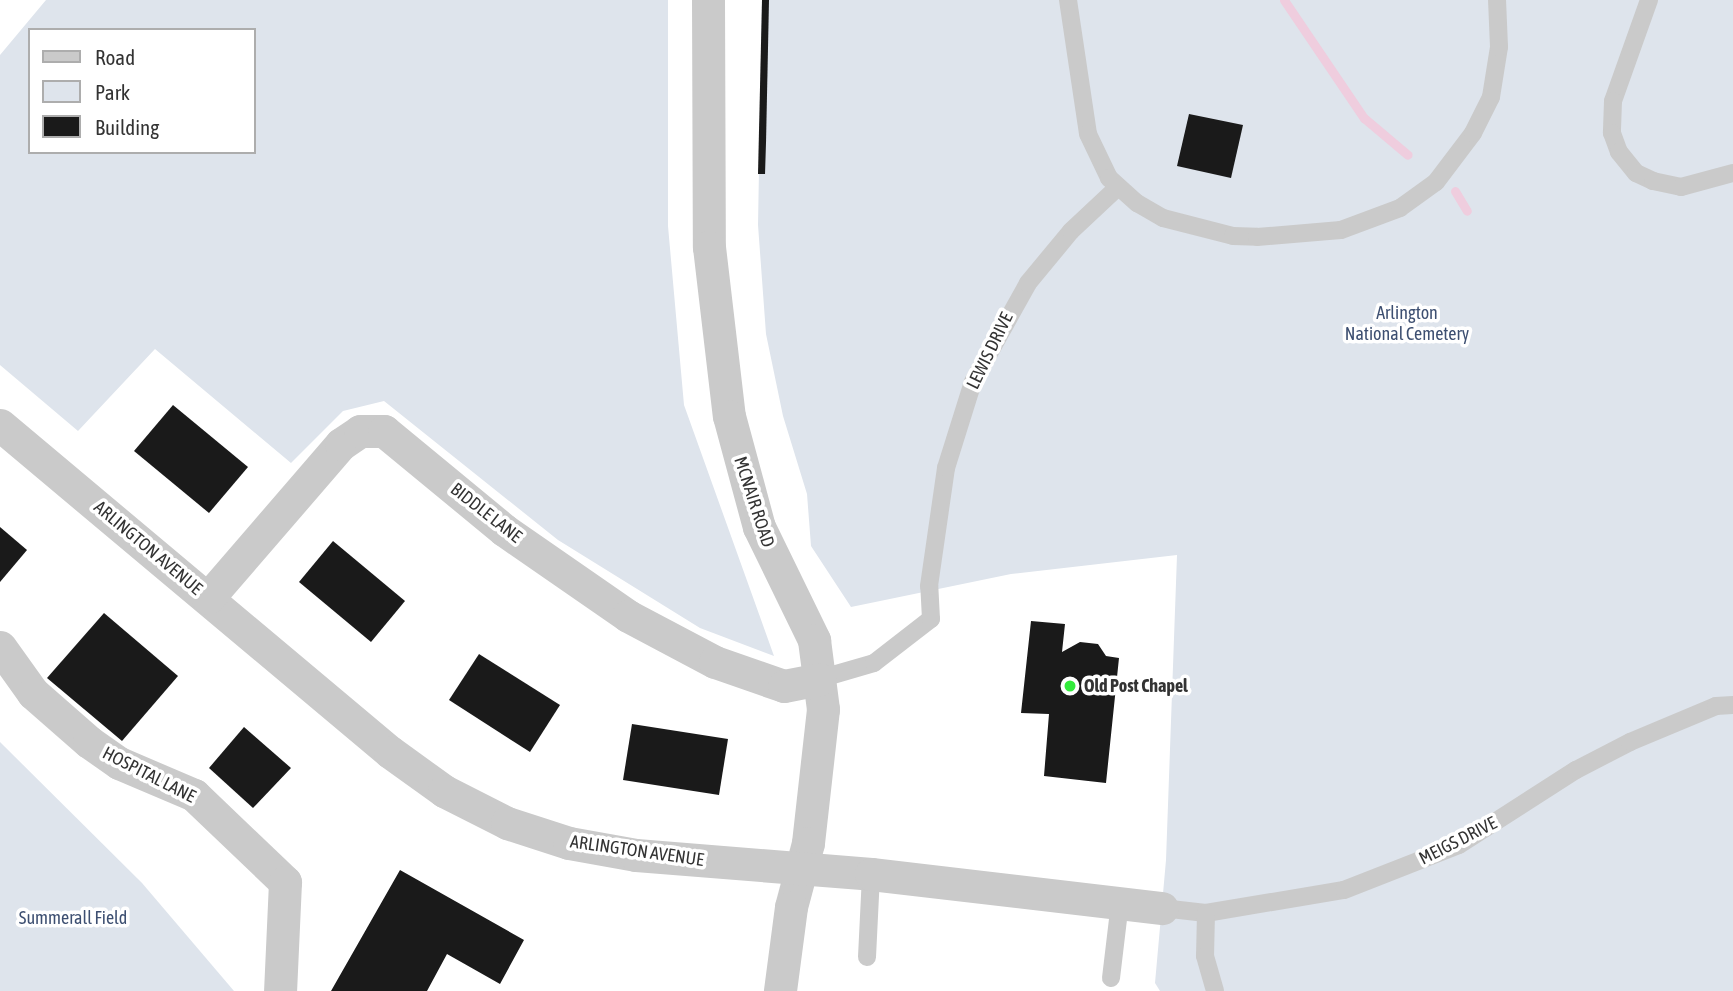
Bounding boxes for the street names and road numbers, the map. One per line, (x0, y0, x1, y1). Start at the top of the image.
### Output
street label: LEWIS DRIVE (962, 309, 1018, 393)
street label: MCNAIR ROAD (729, 454, 779, 550)
street label: BIDDLE LANE (446, 478, 526, 548)
street label: ARLINGTON AVENUE (90, 496, 206, 600)
street label: HOSPITAL LANE (99, 742, 199, 808)
street label: MEIGS DRIVE (1416, 812, 1500, 870)
street label: ARLINGTON AVENUE (569, 831, 705, 871)

